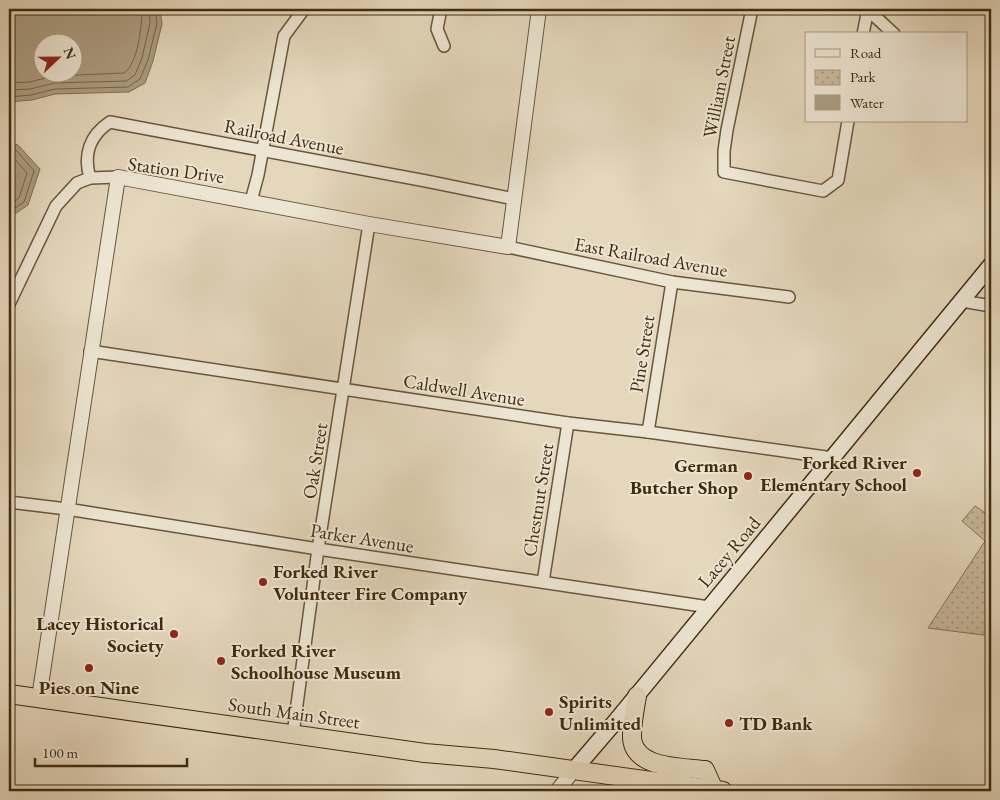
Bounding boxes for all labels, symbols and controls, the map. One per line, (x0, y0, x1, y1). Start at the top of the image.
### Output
north arrow (32, 32, 82, 82)
legend (805, 32, 968, 122)
street label: William Street (697, 34, 741, 140)
text: Road (850, 43, 882, 62)
text: N (60, 45, 81, 62)
text: Park (850, 67, 877, 86)
text: Water (850, 93, 884, 112)
street label: Railroad Avenue (222, 113, 346, 161)
street label: Station Drive (126, 151, 226, 189)
street label: East Railroad Avenue (573, 231, 729, 283)
street label: Pine Street (624, 313, 660, 395)
street label: Caldwell Avenue (401, 368, 527, 412)
street label: Oak Street (297, 421, 333, 501)
street label: Chestnut Street (517, 442, 559, 558)
place label: Forked River Elementary School (760, 450, 908, 497)
place label: German Butcher Shop (630, 453, 739, 500)
marker: Forked River Elementary School (911, 467, 923, 479)
marker: German Butcher Shop (742, 470, 754, 482)
street label: Lacey Road (692, 511, 766, 593)
street label: Parker Avenue (308, 517, 416, 559)
place label: Forked River Volunteer Fire Company (273, 559, 468, 606)
marker: Forked River Volunteer Fire Company (257, 576, 269, 588)
place label: Lacey Historical Society (36, 611, 165, 658)
marker: Lacey Historical Society (168, 628, 180, 640)
place label: Forked River Schoolhouse Museum (231, 638, 402, 685)
marker: Forked River Schoolhouse Museum (215, 655, 227, 667)
marker: Pies on Nine (83, 662, 95, 674)
place label: Pies on Nine (39, 675, 139, 700)
place label: Spirits Unlimited (559, 689, 642, 736)
street label: South Main Street (227, 691, 361, 735)
marker: Spirits Unlimited (543, 706, 555, 718)
place label: TD Bank (739, 711, 813, 736)
marker: TD Bank (723, 717, 735, 729)
scale bar (35, 735, 188, 767)
text: 100 m (42, 743, 79, 762)

